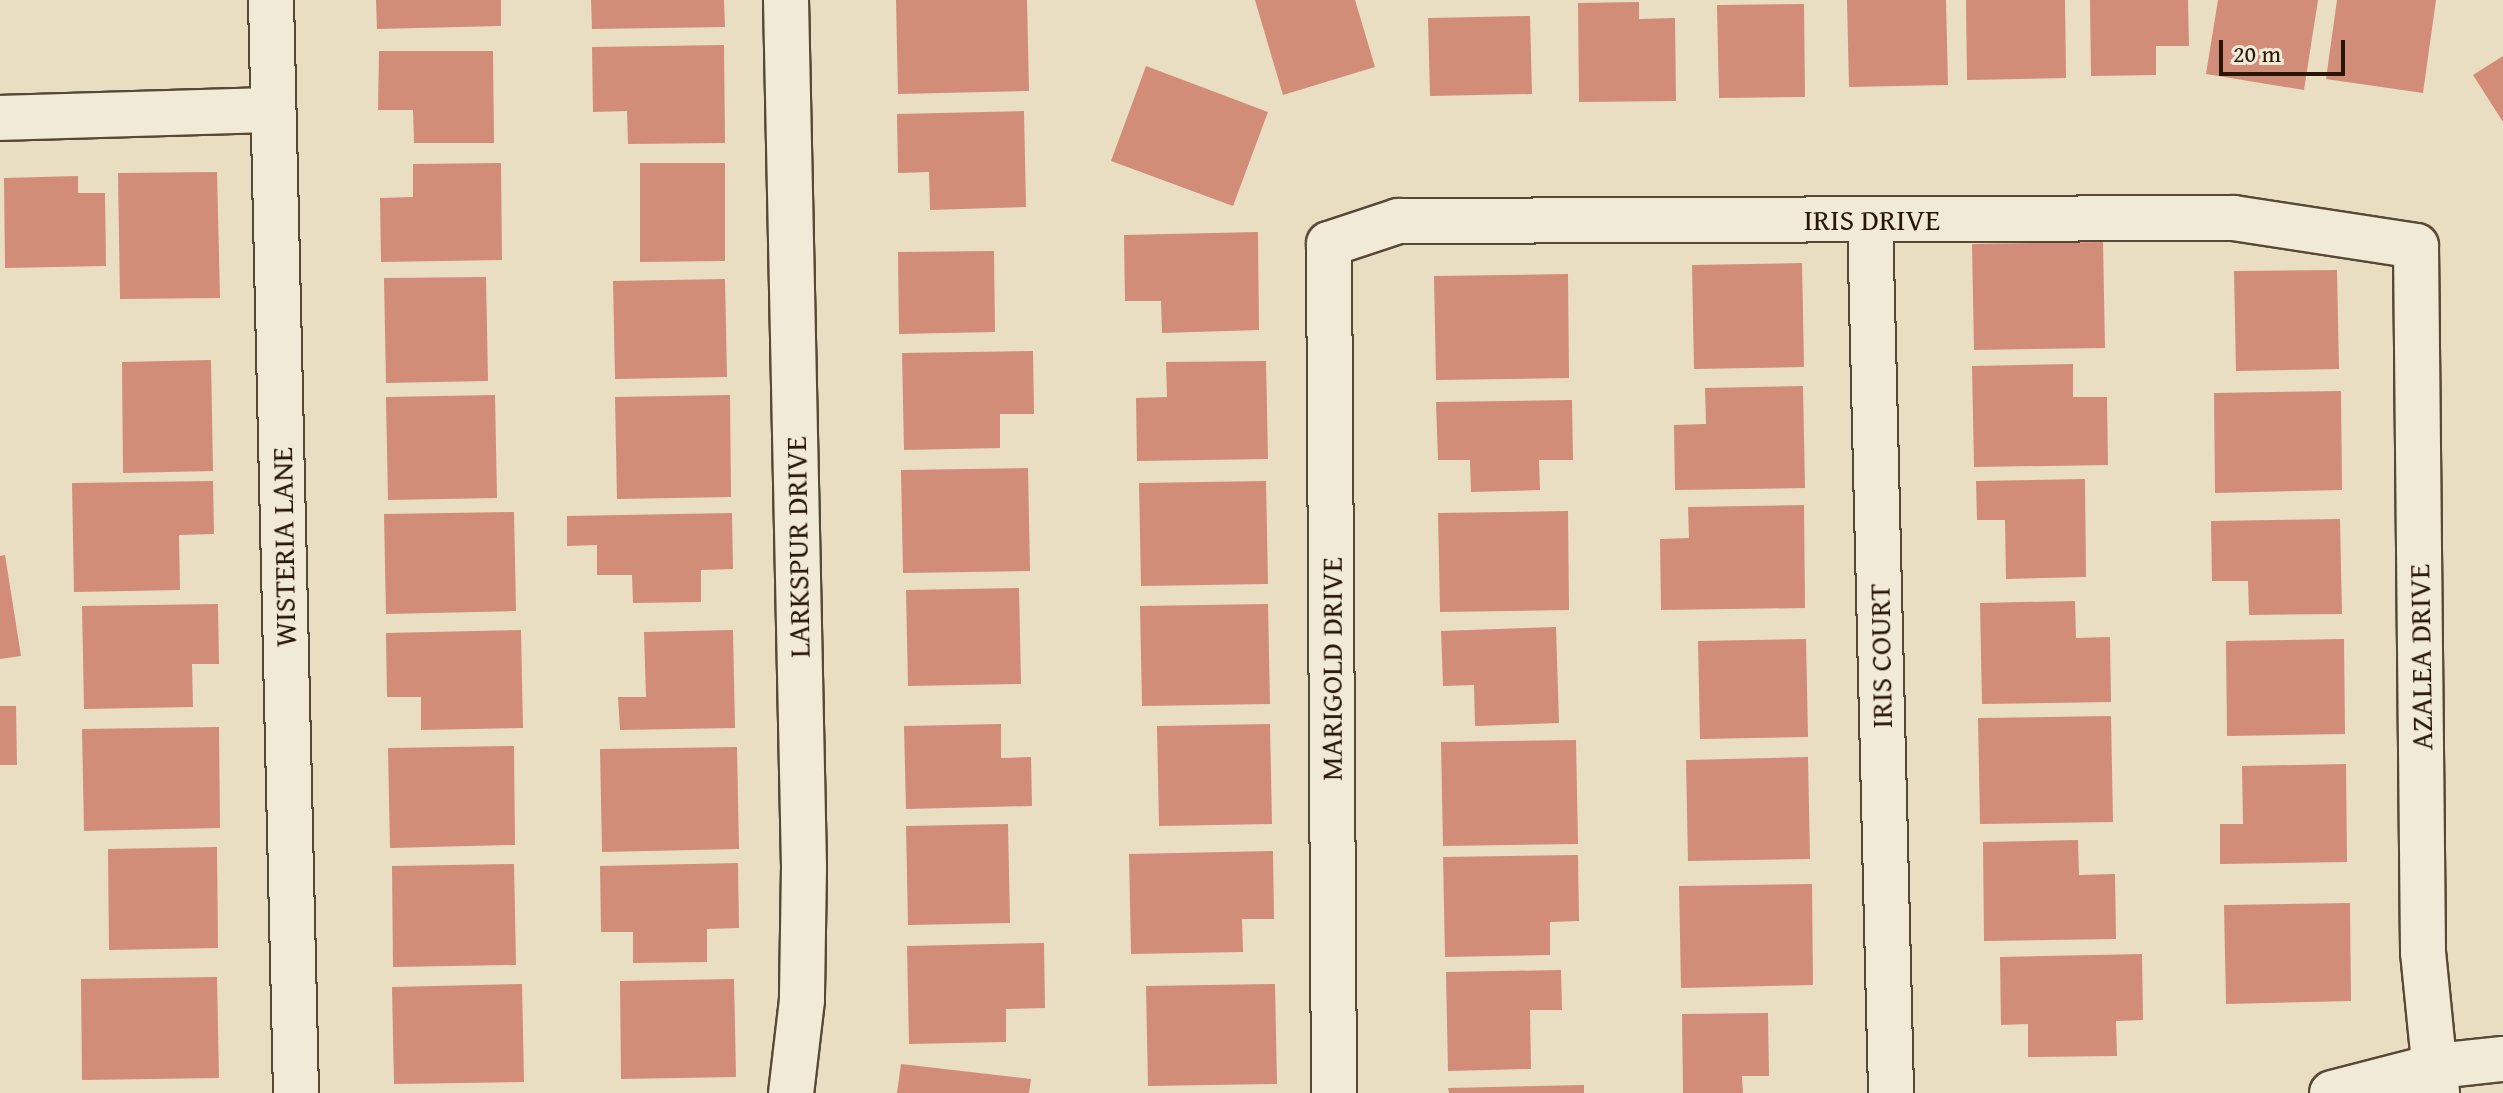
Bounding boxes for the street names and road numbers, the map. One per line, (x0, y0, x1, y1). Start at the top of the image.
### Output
street label: IRIS DRIVE (1804, 201, 1940, 237)
street label: LARKSPUR DRIVE (777, 436, 817, 658)
street label: WISTERIA LANE (263, 447, 303, 647)
street label: MARIGOLD DRIVE (1313, 557, 1349, 781)
street label: AZALEA DRIVE (2400, 563, 2440, 751)
street label: IRIS COURT (1861, 583, 1899, 729)

